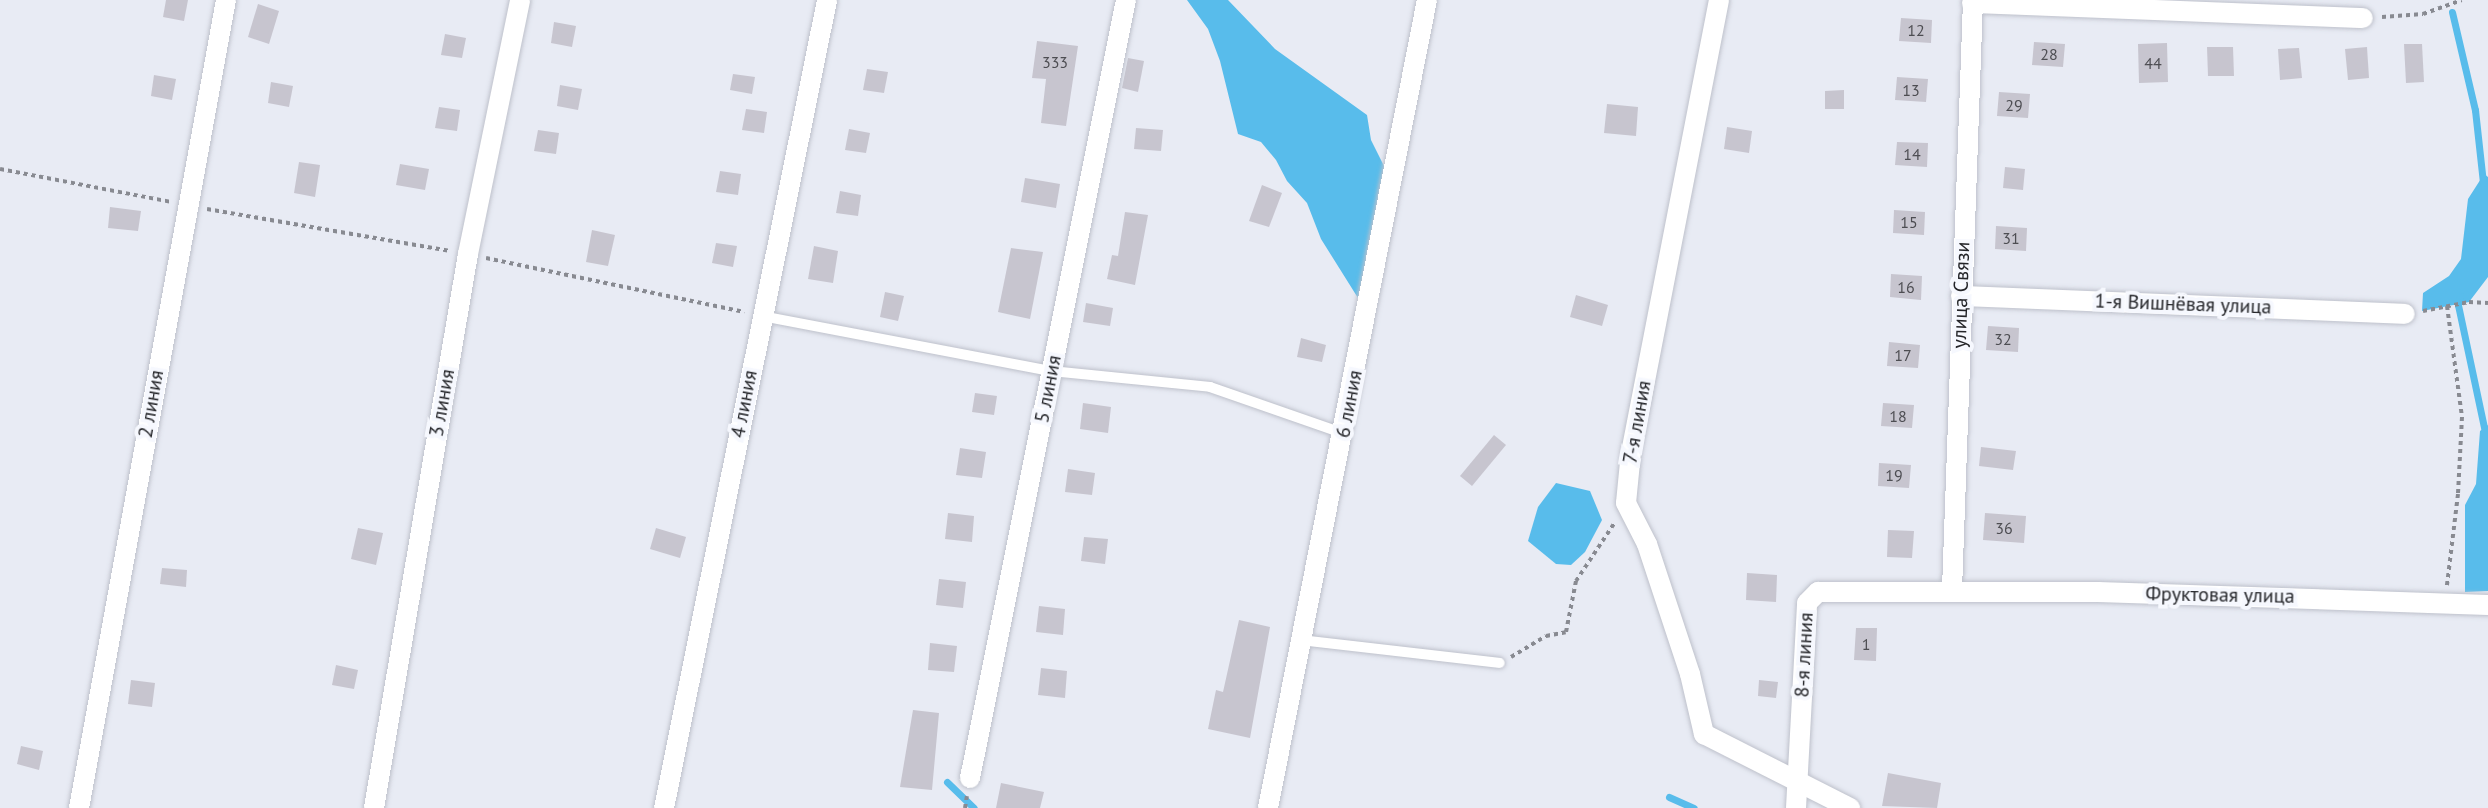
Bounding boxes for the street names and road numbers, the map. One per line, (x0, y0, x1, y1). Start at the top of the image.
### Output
street label: улица Связи (1947, 241, 1975, 349)
street label: 1-я Вишнёвая улица (2094, 289, 2272, 319)
street label: 5 линия (1030, 353, 1066, 425)
street label: 3 линия (424, 367, 460, 439)
street label: 2 линия (133, 368, 169, 440)
street label: 4 линия (726, 368, 762, 440)
street label: 6 линия (1331, 368, 1367, 440)
street label: 7-я линия (1618, 379, 1656, 465)
street label: Фруктовая улица (2145, 582, 2295, 608)
street label: 8-я линия (1790, 612, 1818, 698)

